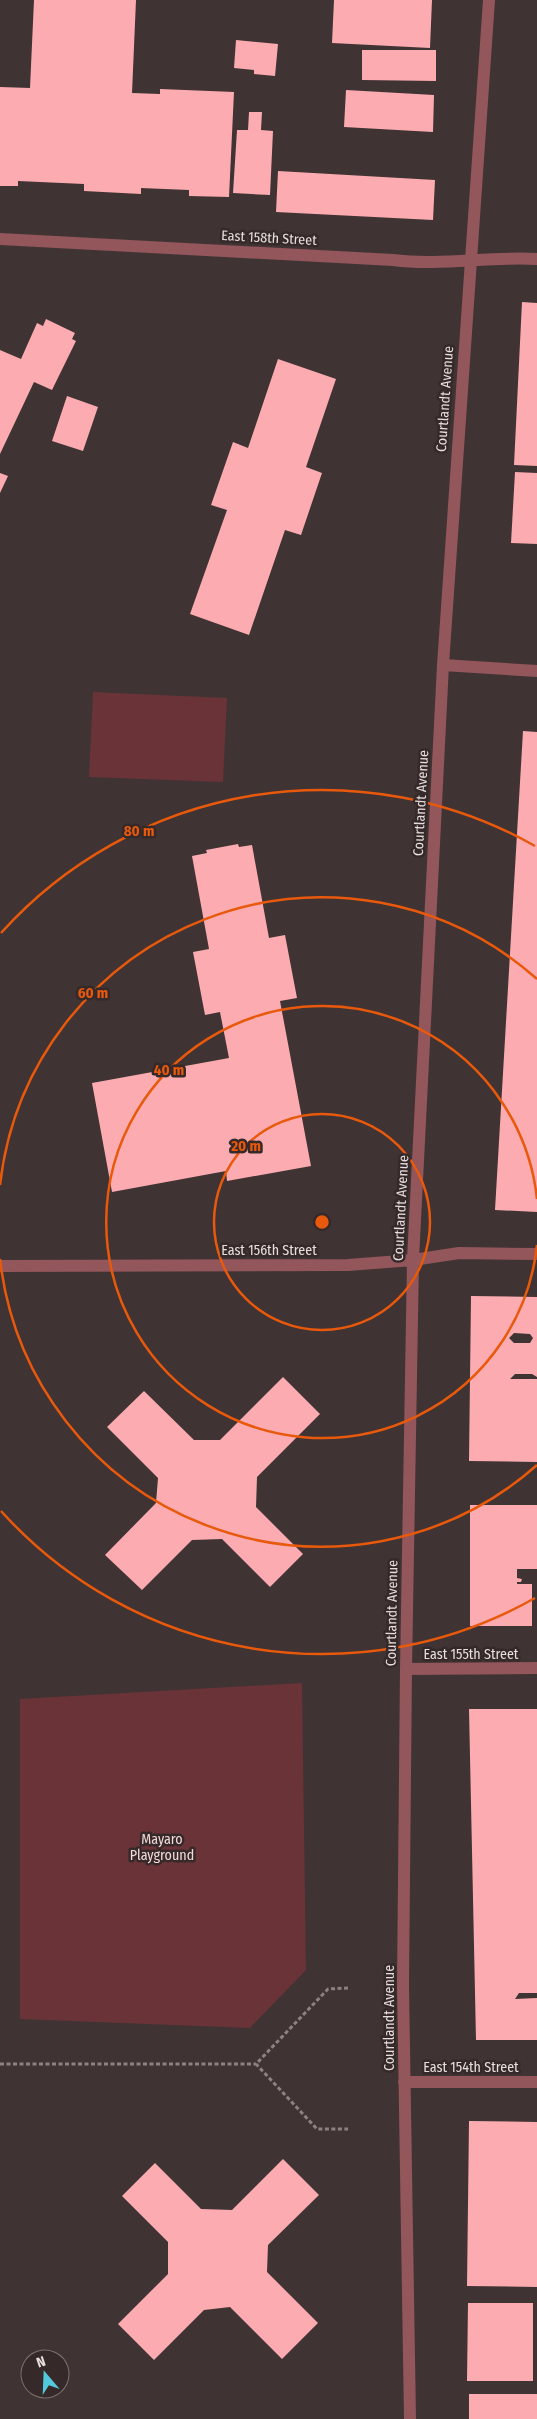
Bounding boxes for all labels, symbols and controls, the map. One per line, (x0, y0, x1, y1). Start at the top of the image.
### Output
street label: East 158th Street (221, 227, 318, 249)
street label: Courtlandt Avenue (433, 345, 457, 453)
street label: Courtlandt Avenue (410, 749, 432, 856)
text: 80 m (124, 822, 154, 840)
text: 60 m (78, 984, 108, 1002)
text: 40 m (154, 1061, 184, 1079)
text: 20 m (230, 1137, 261, 1155)
street label: Courtlandt Avenue (390, 1154, 412, 1261)
centre of rings (313, 1213, 331, 1231)
street label: East 156th Street (221, 1242, 317, 1259)
street label: Courtlandt Avenue (383, 1560, 401, 1666)
street label: East 155th Street (424, 1646, 519, 1663)
park label: Mayaro Playground (130, 1831, 194, 1864)
street label: Courtlandt Avenue (381, 1965, 398, 2071)
street label: East 154th Street (423, 2059, 519, 2076)
north arrow (20, 2349, 70, 2399)
text: N (34, 2353, 48, 2372)

